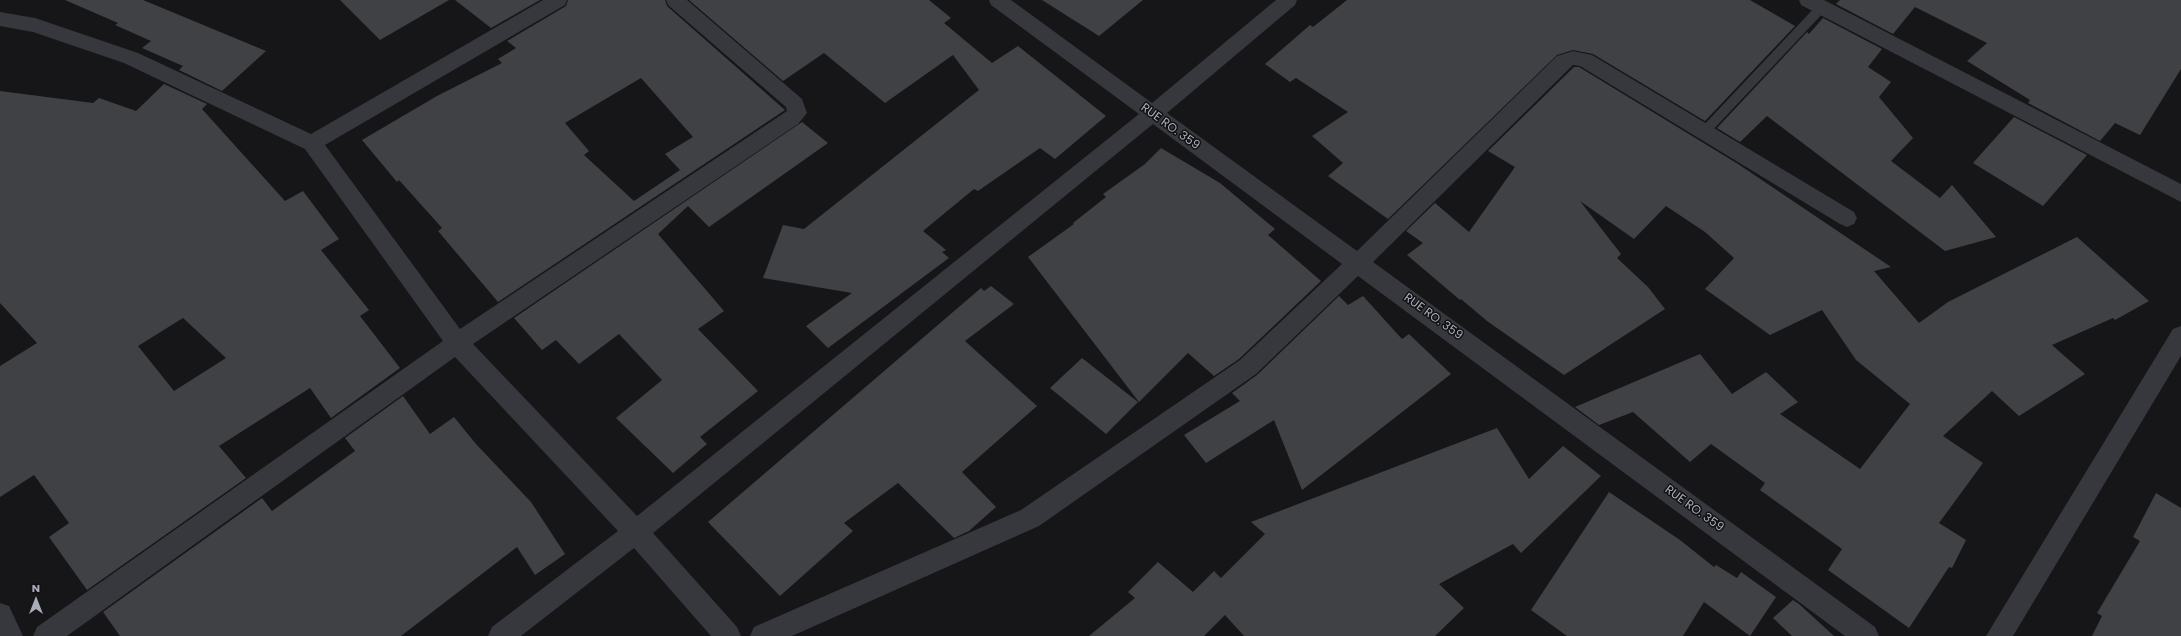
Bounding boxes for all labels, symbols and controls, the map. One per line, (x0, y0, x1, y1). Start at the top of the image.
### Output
street label: RUE RO. 359 (1138, 101, 1202, 153)
street label: RUE RO. 359 (1401, 291, 1465, 343)
street label: RUE RO. 359 (1662, 483, 1726, 535)
north arrow (16, 580, 56, 620)
text: N (32, 580, 40, 596)

